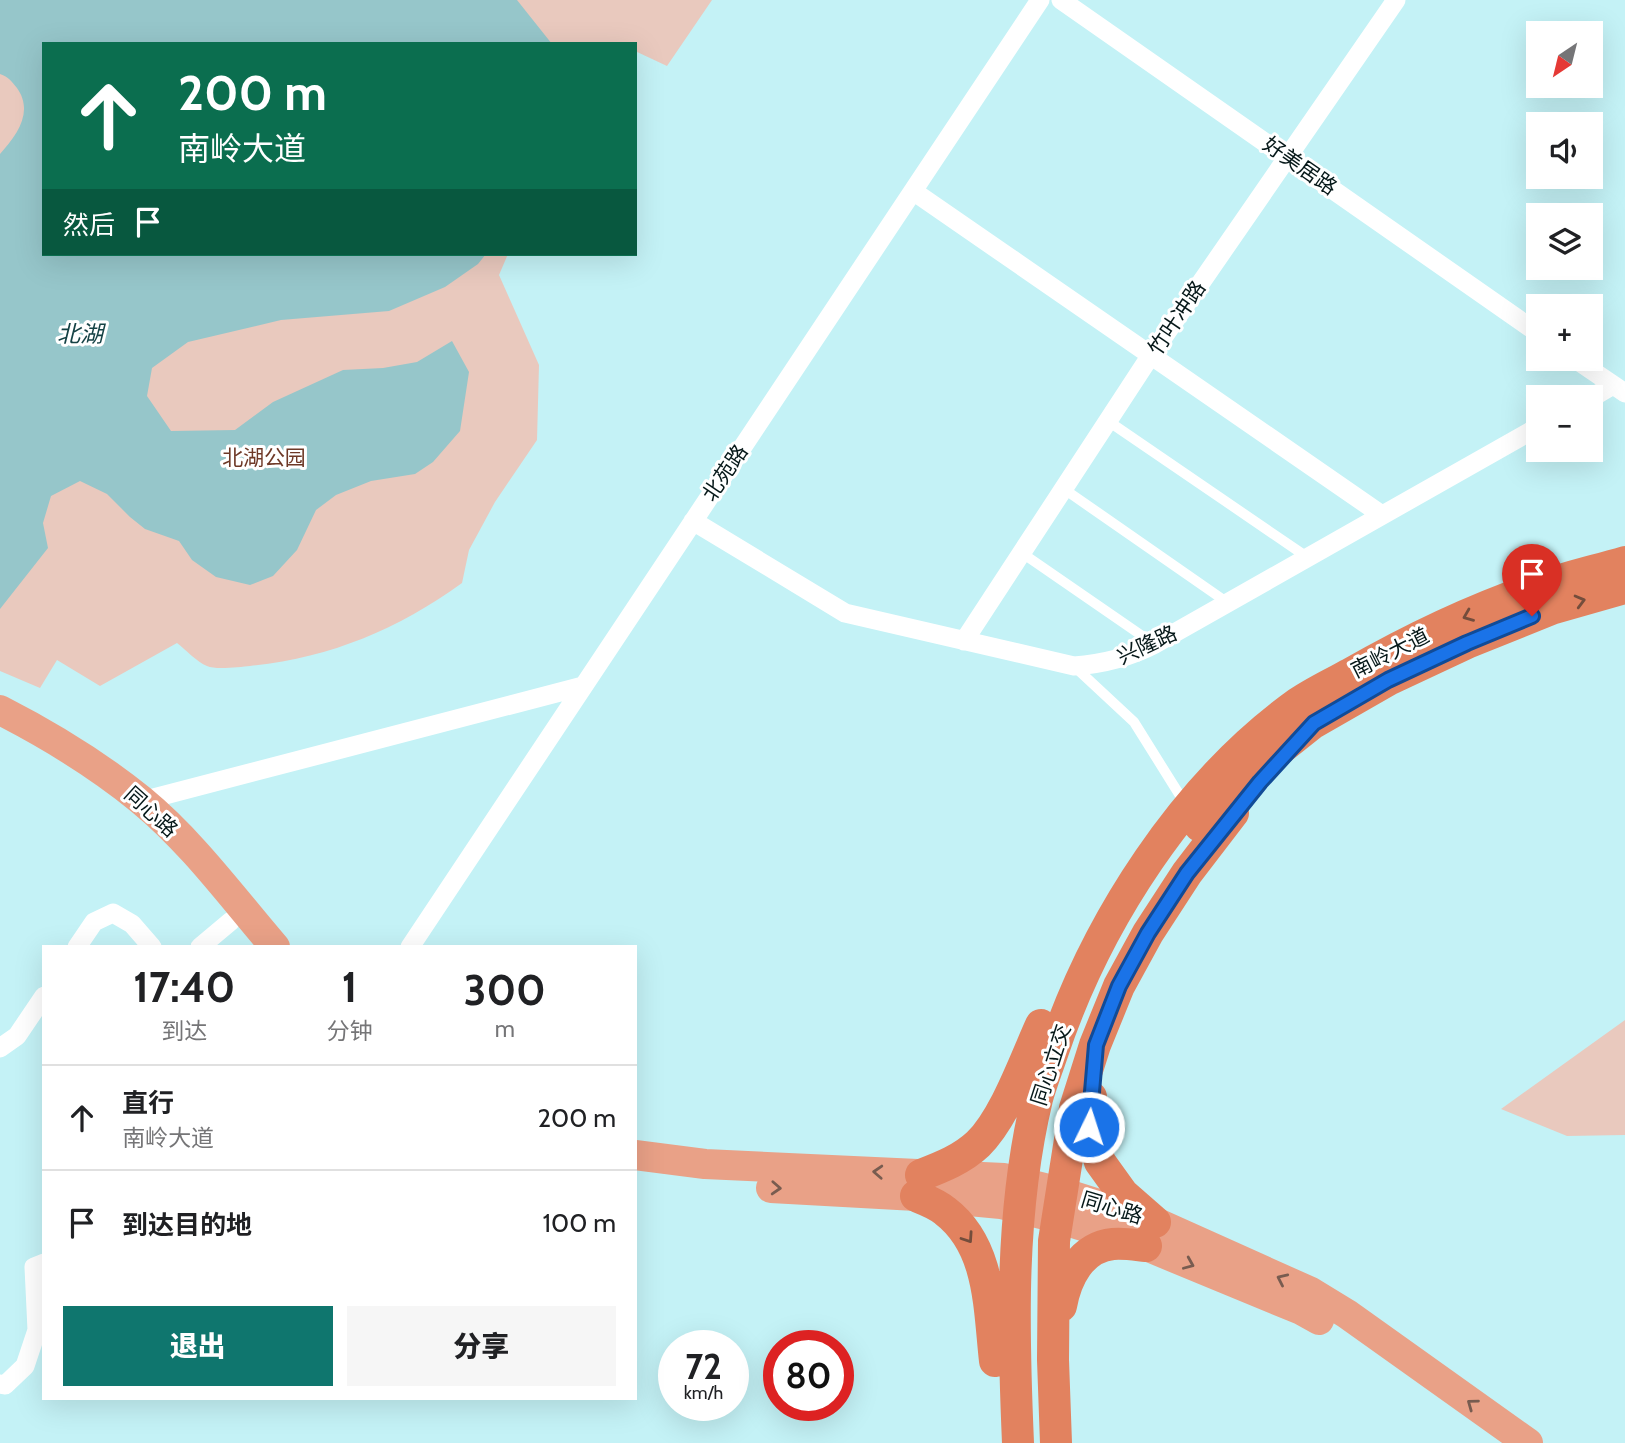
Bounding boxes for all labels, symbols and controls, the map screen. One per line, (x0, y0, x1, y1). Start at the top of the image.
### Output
north arrow (1526, 21, 1603, 98)
map controls (1526, 21, 1603, 462)
text: 200 m (178, 63, 327, 122)
icon: ahead (63, 70, 154, 161)
button: sound (1526, 112, 1603, 189)
text: 南岭大道 (178, 129, 306, 168)
street label: 好美居路 (1259, 131, 1342, 200)
icon: arrive (129, 203, 167, 241)
button: layers (1526, 203, 1603, 280)
text: 然后 (63, 209, 115, 241)
street label: 竹叶冲路 (1143, 276, 1210, 360)
button: + (1526, 294, 1603, 371)
water label: 北湖 (57, 320, 106, 348)
button: − (1526, 385, 1603, 462)
street label: 北苑路 (697, 440, 753, 506)
park label: 北湖公园 (222, 445, 306, 470)
pin (1502, 544, 1562, 616)
icon: arrive (1513, 555, 1551, 593)
one-way arrow (1574, 594, 1586, 609)
one-way arrow (1463, 607, 1475, 621)
street label: 兴隆路 (1113, 620, 1181, 669)
street label: 南岭大道 (1347, 622, 1433, 683)
street label: 同心路 (120, 781, 183, 842)
text: 17:40 (133, 961, 235, 1013)
text: 1 (342, 961, 357, 1013)
text: 300 (464, 964, 546, 1016)
text: m (495, 1015, 515, 1043)
text: 到达 (161, 1017, 207, 1045)
text: 分钟 (327, 1017, 373, 1045)
street label: 同心立交 (1026, 1021, 1075, 1109)
text: 直行 (122, 1087, 174, 1119)
position arrow (1052, 1090, 1126, 1164)
icon: ahead (63, 1099, 101, 1137)
text: 200 m (537, 1102, 616, 1134)
text: 南岭大道 (122, 1124, 214, 1152)
one-way arrow (872, 1165, 883, 1180)
one-way arrow (771, 1180, 782, 1195)
street label: 同心路 (1078, 1186, 1146, 1229)
icon: arrive (63, 1204, 101, 1242)
text: 100 m (543, 1207, 616, 1239)
text: 到达目的地 (122, 1209, 252, 1241)
one-way arrow (960, 1230, 973, 1243)
one-way arrow (1183, 1255, 1195, 1269)
one-way arrow (1277, 1274, 1290, 1288)
button: 退出 (63, 1306, 333, 1386)
button: 分享 (347, 1306, 616, 1386)
speed limit sign: 80 (763, 1330, 854, 1421)
text: 72 (685, 1345, 722, 1388)
text: km/h (684, 1382, 723, 1404)
one-way arrow (1467, 1400, 1480, 1412)

